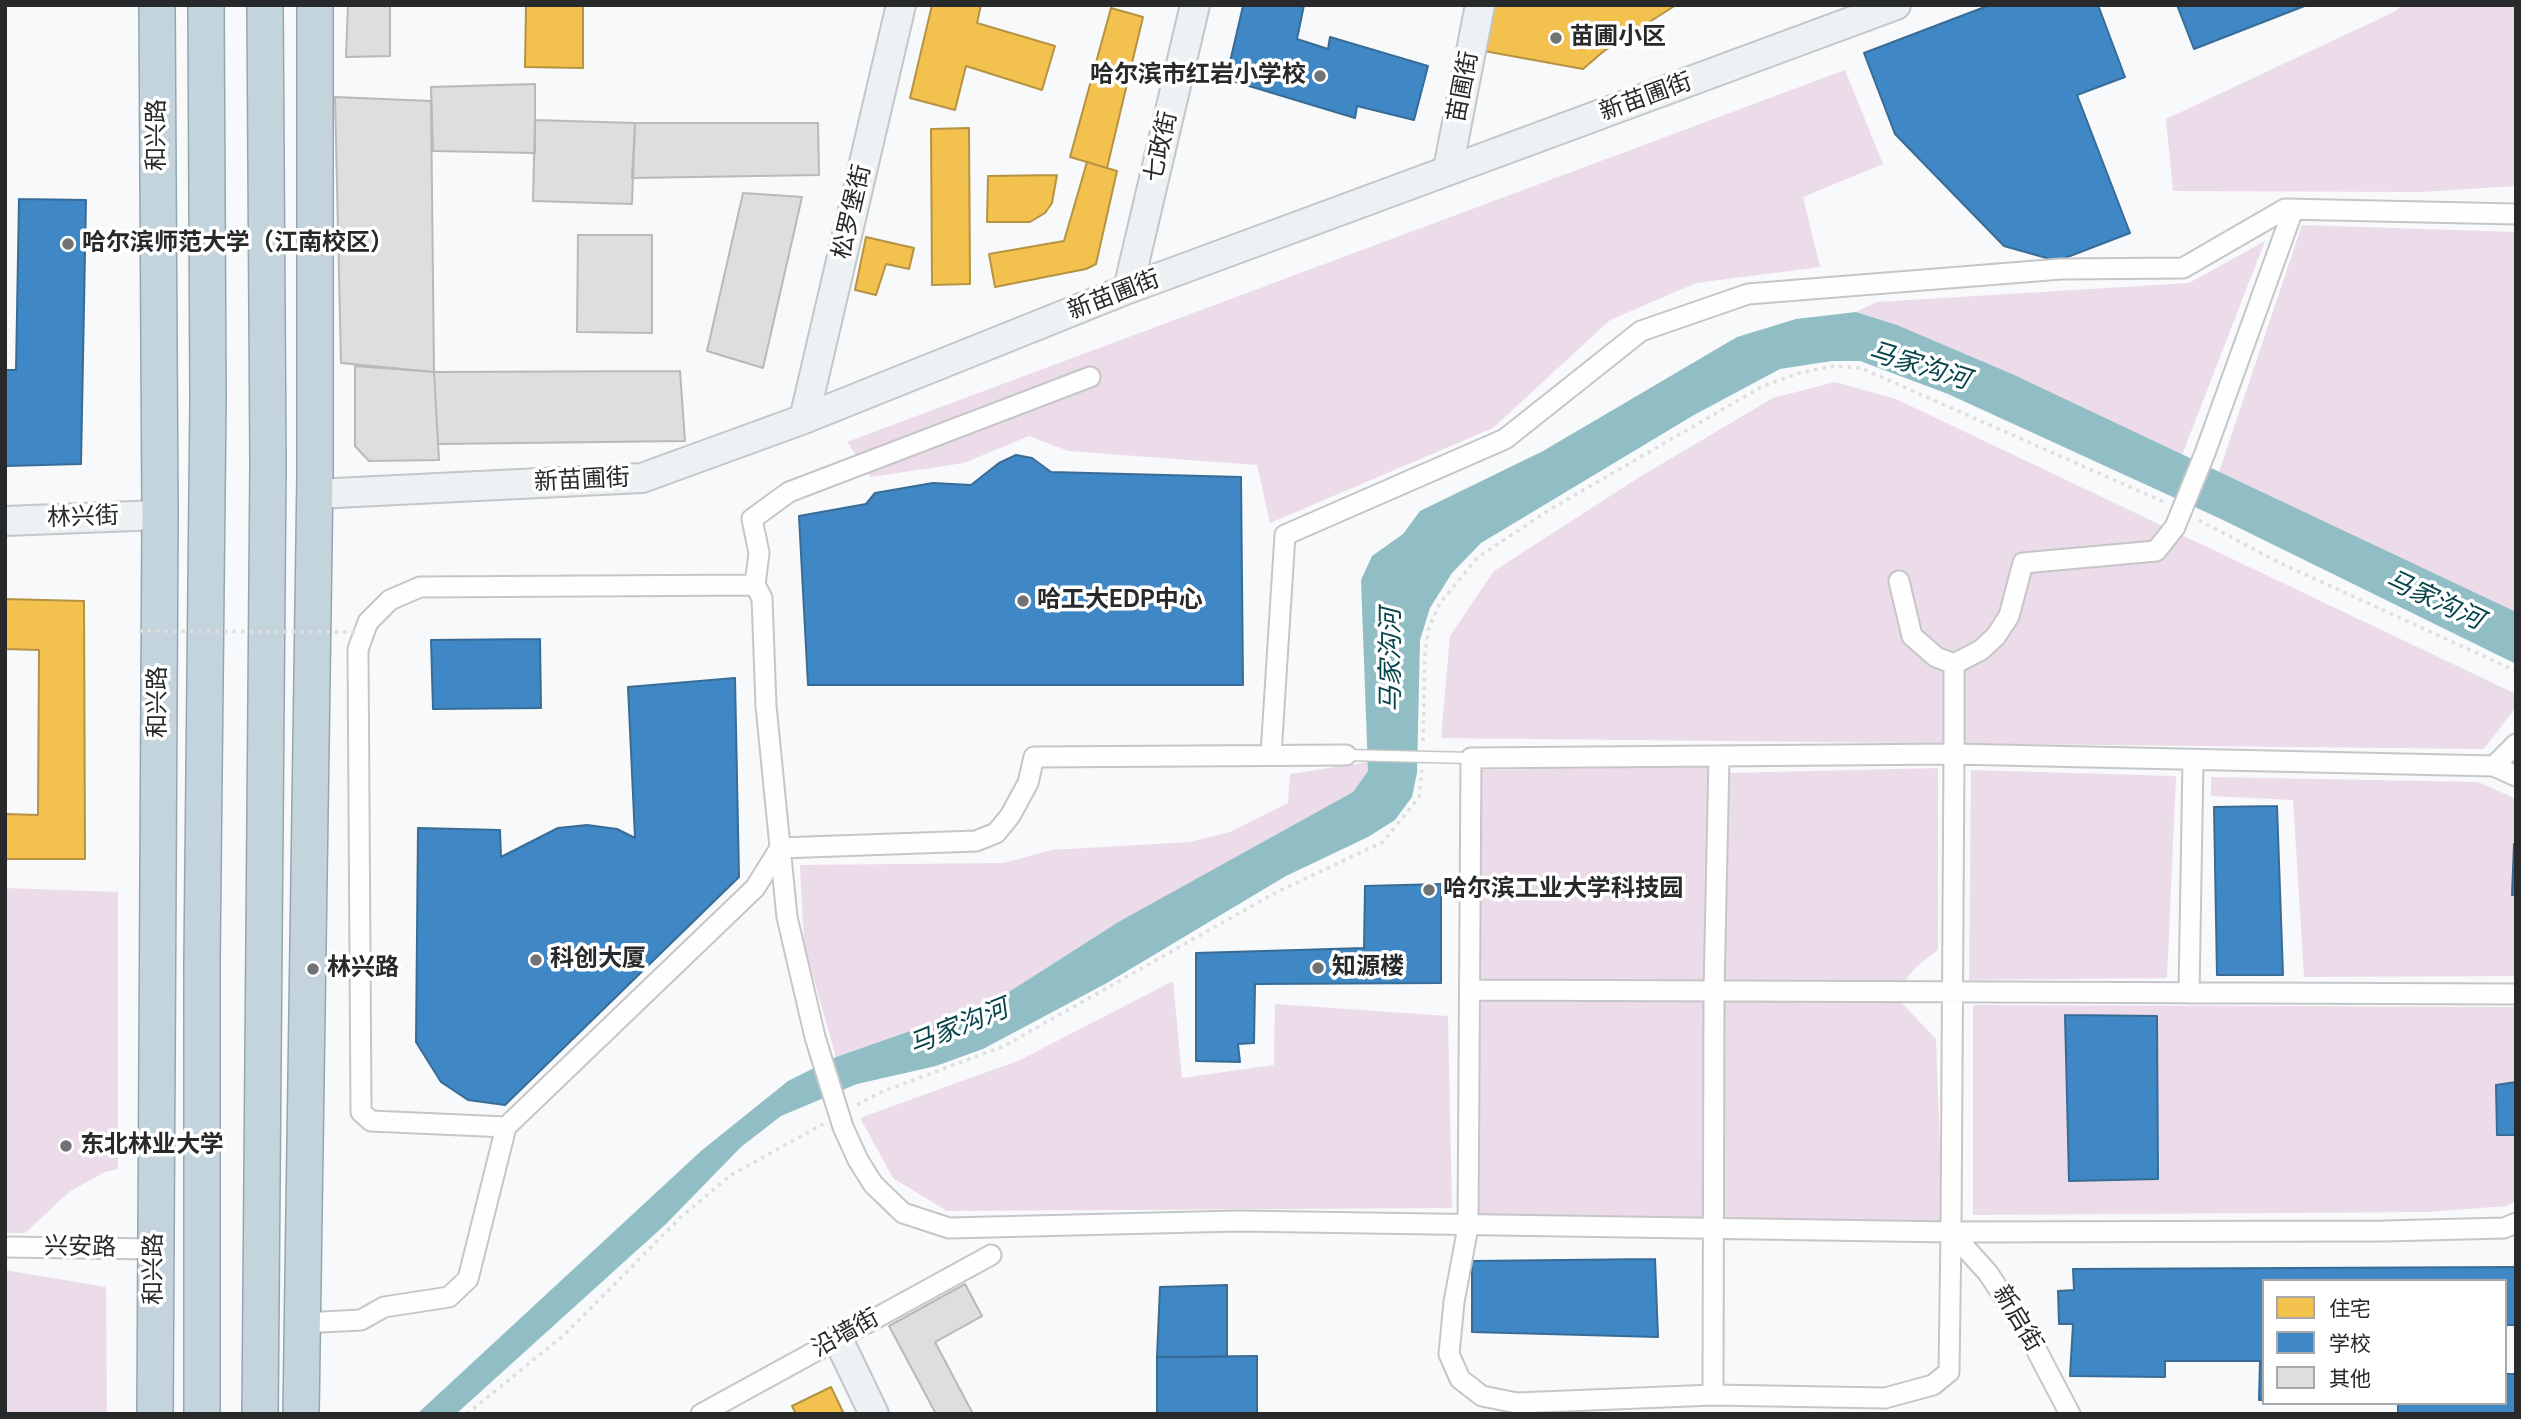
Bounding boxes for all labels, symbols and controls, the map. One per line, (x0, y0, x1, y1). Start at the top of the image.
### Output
place label: 苗圃小区 (1570, 24, 1666, 52)
marker: 苗圃小区 (1548, 30, 1564, 46)
street label: 苗圃街 (1443, 49, 1485, 125)
place label: 哈尔滨市红岩小学校 (1090, 62, 1306, 90)
marker: 哈尔滨市红岩小学校 (1312, 68, 1328, 84)
street label: 新苗圃街 (1596, 68, 1696, 128)
street label: 和兴路 (144, 99, 172, 171)
street label: 七政街 (1140, 109, 1184, 185)
street label: 松罗堡街 (828, 162, 878, 262)
place label: 哈尔滨师范大学（江南校区） (82, 230, 394, 258)
marker: 哈尔滨师范大学（江南校区） (60, 236, 76, 252)
street label: 新苗圃街 (1064, 265, 1164, 327)
water label: 马家沟河 (1865, 337, 1973, 397)
street label: 新苗圃街 (533, 464, 631, 498)
street label: 林兴街 (47, 502, 119, 534)
water label: 马家沟河 (2380, 565, 2488, 637)
place label: 哈工大EDP中心 (1037, 587, 1203, 615)
marker: 哈工大EDP中心 (1015, 593, 1031, 609)
water label: 马家沟河 (1376, 608, 1408, 712)
street label: 和兴路 (145, 666, 173, 738)
place label: 哈尔滨工业大学科技园 (1443, 876, 1683, 904)
marker: 哈尔滨工业大学科技园 (1421, 882, 1437, 898)
place label: 科创大厦 (550, 946, 646, 974)
marker: 科创大厦 (528, 952, 544, 968)
place label: 知源楼 (1332, 954, 1404, 982)
place label: 林兴路 (327, 955, 399, 983)
marker: 知源楼 (1310, 960, 1326, 976)
marker: 林兴路 (305, 961, 321, 977)
water label: 马家沟河 (905, 994, 1013, 1062)
place label: 东北林业大学 (80, 1132, 224, 1160)
marker: 东北林业大学 (58, 1138, 74, 1154)
street label: 兴安路 (44, 1233, 116, 1263)
street label: 和兴路 (141, 1233, 169, 1305)
legend (2262, 1279, 2507, 1405)
street label: 新启街 (1986, 1281, 2048, 1357)
text: 住宅 (2329, 1295, 2371, 1323)
street label: 沿墙街 (808, 1304, 884, 1364)
text: 学校 (2329, 1330, 2371, 1358)
text: 其他 (2329, 1365, 2371, 1393)

